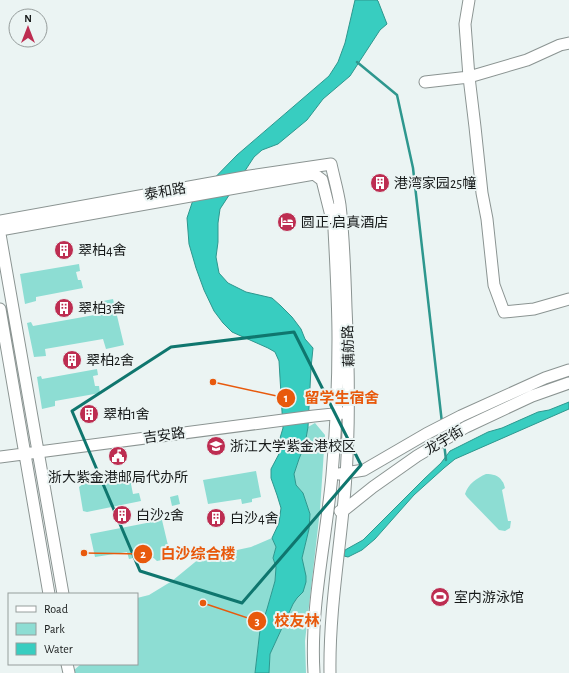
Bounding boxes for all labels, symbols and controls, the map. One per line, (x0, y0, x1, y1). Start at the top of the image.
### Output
north arrow (8, 8, 48, 48)
text: N (24, 13, 32, 24)
building icon: 港湾家园25幢 (369, 172, 391, 194)
place label: 港湾家园25幢 (394, 175, 476, 191)
street label: 泰和路 (143, 180, 187, 203)
hotel icon: 圆正·启真酒店 (276, 211, 298, 233)
place label: 圆正·启真酒店 (301, 215, 388, 230)
building icon: 翠柏4舍 (53, 239, 75, 261)
place label: 翠柏4舍 (78, 243, 127, 258)
building icon: 翠柏3舍 (53, 297, 75, 319)
place label: 翠柏3舍 (78, 301, 126, 316)
street label: 藕舫路 (340, 325, 357, 367)
building icon: 翠柏2舍 (61, 349, 83, 371)
place label: 翠柏2舍 (86, 353, 134, 368)
callout: 留学生宿舍 (276, 384, 387, 411)
text: 留学生宿舍 (304, 389, 380, 406)
text: 1 (284, 392, 288, 404)
building icon: 翠柏1舍 (78, 403, 100, 425)
place label: 翠柏1舍 (103, 407, 150, 422)
street label: 龙宇街 (422, 422, 466, 458)
street label: 吉安路 (142, 425, 186, 446)
school or university icon: 浙江大学紫金港校区 (205, 435, 227, 457)
place label: 浙江大学紫金港校区 (230, 438, 356, 454)
public building icon: 浙大紫金港邮局代办所 (107, 445, 129, 467)
place label: 浙大紫金港邮局代办所 (48, 469, 188, 485)
building icon: 白沙2舍 (111, 504, 133, 526)
building icon: 白沙4舍 (205, 507, 227, 529)
place label: 白沙2舍 (136, 508, 184, 523)
place label: 白沙4舍 (230, 511, 279, 526)
callout: 白沙综合楼 (133, 540, 244, 567)
text: 白沙综合楼 (160, 545, 236, 562)
text: 2 (140, 548, 146, 560)
sports icon: 室内游泳馆 (429, 586, 451, 608)
place label: 室内游泳馆 (454, 589, 524, 605)
legend (8, 593, 138, 665)
text: Road (44, 603, 68, 615)
callout: 校友林 (247, 607, 328, 634)
text: 校友林 (274, 612, 320, 629)
text: 3 (254, 615, 260, 627)
text: Park (44, 623, 65, 635)
text: Water (44, 643, 73, 655)

